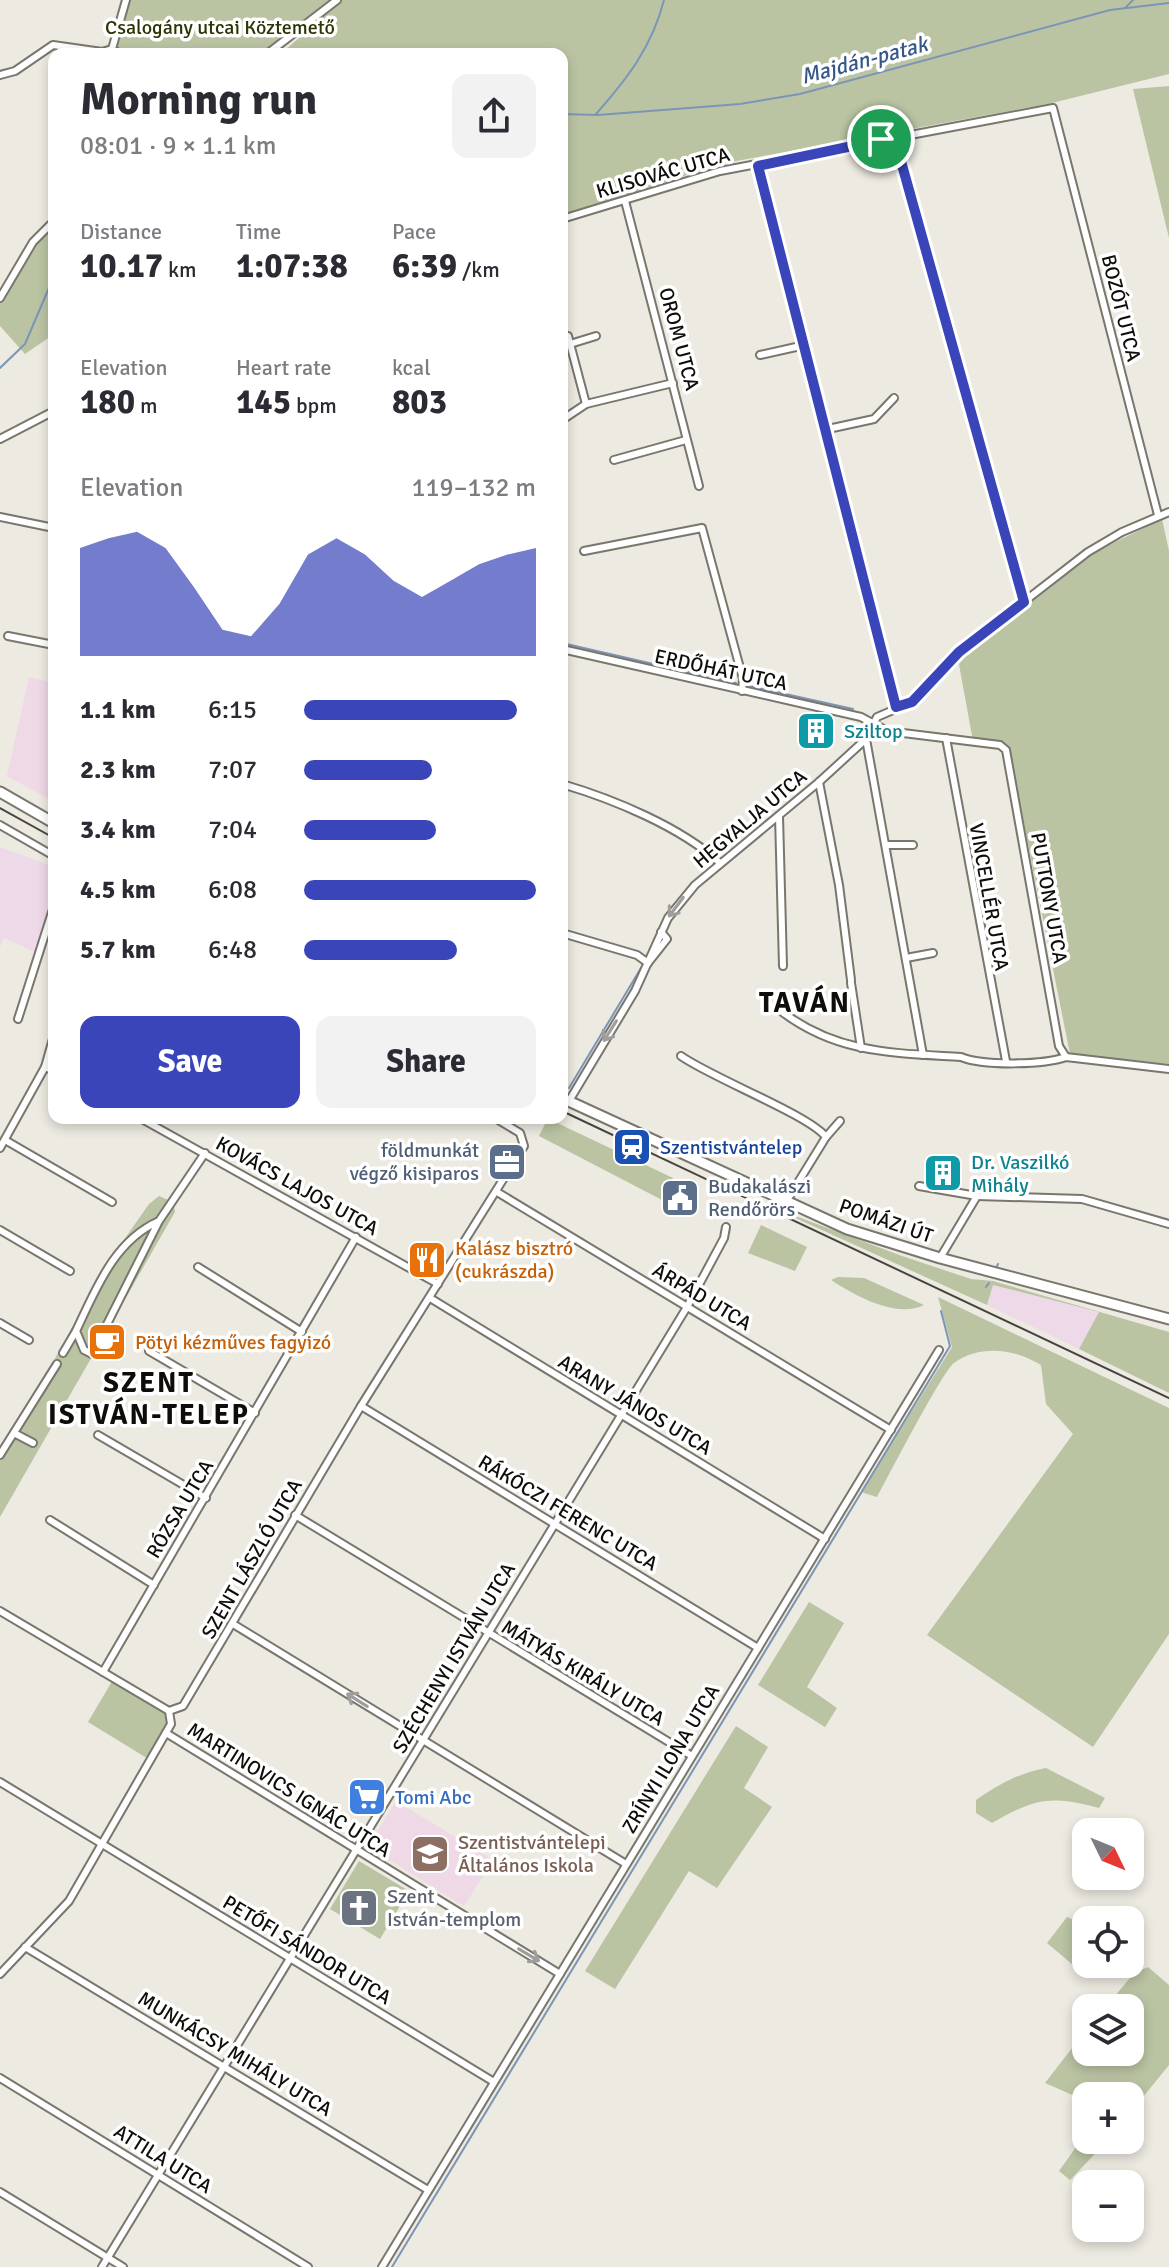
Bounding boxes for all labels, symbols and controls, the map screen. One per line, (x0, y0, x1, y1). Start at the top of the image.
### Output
park label: Csalogány utcai Köztemető (105, 15, 335, 40)
water label: Majdán-patak (798, 30, 932, 90)
text: Morning run (80, 73, 317, 127)
button: share (452, 74, 536, 158)
pin (847, 105, 915, 173)
icon: arrive (859, 117, 903, 161)
text: 08:01 · 9 × 1.1 km (80, 130, 276, 162)
street label: KLISOVÁC UTCA (593, 142, 733, 204)
text: Distance (80, 218, 162, 245)
text: Time (236, 218, 281, 245)
text: Pace (392, 218, 436, 245)
text: 10.17 (80, 245, 163, 287)
text: 1:07:38 (236, 245, 348, 287)
text: 6:39 (392, 245, 457, 287)
street label: BOZÓT UTCA (1096, 252, 1146, 364)
text: km (163, 256, 197, 283)
text: /km (457, 256, 500, 283)
street label: OROM UTCA (653, 285, 705, 393)
text: Elevation (80, 354, 168, 381)
text: Heart rate (236, 354, 331, 381)
text: kcal (392, 354, 431, 381)
text: 180 (80, 381, 135, 423)
text: 145 (236, 381, 291, 423)
text: 803 (392, 381, 447, 423)
text: m (135, 392, 157, 419)
text: bpm (291, 392, 337, 419)
text: Elevation (80, 472, 184, 504)
text: 119–132 m (412, 472, 536, 504)
street label: ERDŐHÁT UTCA (652, 644, 790, 696)
text: 1.1 km (80, 694, 156, 726)
text: 6:15 (208, 694, 257, 726)
building icon: Sziltop (795, 710, 837, 752)
place label: Sziltop (844, 719, 903, 744)
text: 2.3 km (80, 754, 156, 786)
text: 7:07 (208, 754, 257, 786)
street label: HEGYALJA UTCA (688, 764, 812, 874)
text: 3.4 km (80, 814, 156, 846)
text: 7:04 (208, 814, 257, 846)
street label: VINCELLÉR UTCA (964, 821, 1014, 973)
street label: PUTTONY UTCA (1025, 831, 1073, 965)
text: 4.5 km (80, 874, 156, 906)
text: 6:08 (208, 874, 257, 906)
one-way arrow (668, 896, 685, 917)
text: 5.7 km (80, 934, 156, 966)
text: 6:48 (208, 934, 257, 966)
district label: TAVÁN (759, 984, 851, 1020)
button: Save (80, 1016, 300, 1108)
button: Share (316, 1016, 536, 1108)
one-way arrow (601, 1019, 617, 1042)
station icon: Szentistvántelep (611, 1126, 653, 1168)
street label: KOVÁCS LAJOS UTCA (211, 1131, 383, 1241)
place label: Szentistvántelep (660, 1135, 802, 1160)
place label: földmunkát végző kisiparos (350, 1138, 479, 1186)
office icon: földmunkát végző kisiparos (486, 1141, 528, 1183)
place label: Dr. Vaszilkó Mihály (971, 1150, 1070, 1198)
building icon: Dr. Vaszilkó Mihály (922, 1152, 964, 1194)
place label: Budakalászi Rendőrörs (708, 1174, 811, 1222)
public building icon: Budakalászi Rendőrörs (659, 1177, 701, 1219)
street label: POMÁZI ÚT (836, 1193, 936, 1249)
place label: Kalász bisztró (cukrászda) (455, 1236, 573, 1284)
restaurant icon: Kalász bisztró (cukrászda) (406, 1239, 448, 1281)
street label: ÁRPÁD UTCA (648, 1258, 756, 1336)
cafe icon: Pötyi kézműves fagyizó (86, 1321, 128, 1363)
place label: Pötyi kézműves fagyizó (135, 1330, 331, 1355)
street label: ARANY JÁNOS UTCA (554, 1349, 716, 1461)
district label: SZENT ISTVÁN-TELEP (48, 1366, 250, 1432)
street label: RÁKÓCZI FERENC UTCA (474, 1450, 662, 1576)
street label: RÓZSA UTCA (141, 1455, 219, 1563)
street label: SZENT LÁSZLÓ UTCA (196, 1475, 308, 1643)
street label: SZÉCHENYI ISTVÁN UTCA (387, 1558, 521, 1758)
street label: MÁTYÁS KIRÁLY UTCA (497, 1614, 669, 1732)
street label: ZRÍNYI ILONA UTCA (617, 1680, 725, 1838)
one-way arrow (346, 1692, 369, 1708)
street label: MARTINOVICS IGNÁC UTCA (183, 1717, 395, 1863)
supermarket icon: Tomi Abc (346, 1776, 388, 1818)
place label: Tomi Abc (395, 1785, 472, 1810)
north arrow (1072, 1818, 1144, 1890)
map controls (1072, 1818, 1144, 2242)
place label: Szentistvántelepi Általános Iskola (458, 1830, 606, 1878)
school or university icon: Szentistvántelepi Általános Iskola (409, 1833, 451, 1875)
place label: Szent István-templom (387, 1884, 521, 1932)
church icon: Szent István-templom (338, 1887, 380, 1929)
street label: PETŐFI SÁNDOR UTCA (218, 1890, 396, 2010)
button: locate (1072, 1906, 1144, 1978)
one-way arrow (517, 1948, 540, 1964)
street label: MUNKÁCSY MIHÁLY UTCA (133, 1986, 337, 2122)
button: layers (1072, 1994, 1144, 2066)
button: + (1072, 2082, 1144, 2154)
street label: ATTILA UTCA (109, 2119, 217, 2199)
button: − (1072, 2170, 1144, 2242)

